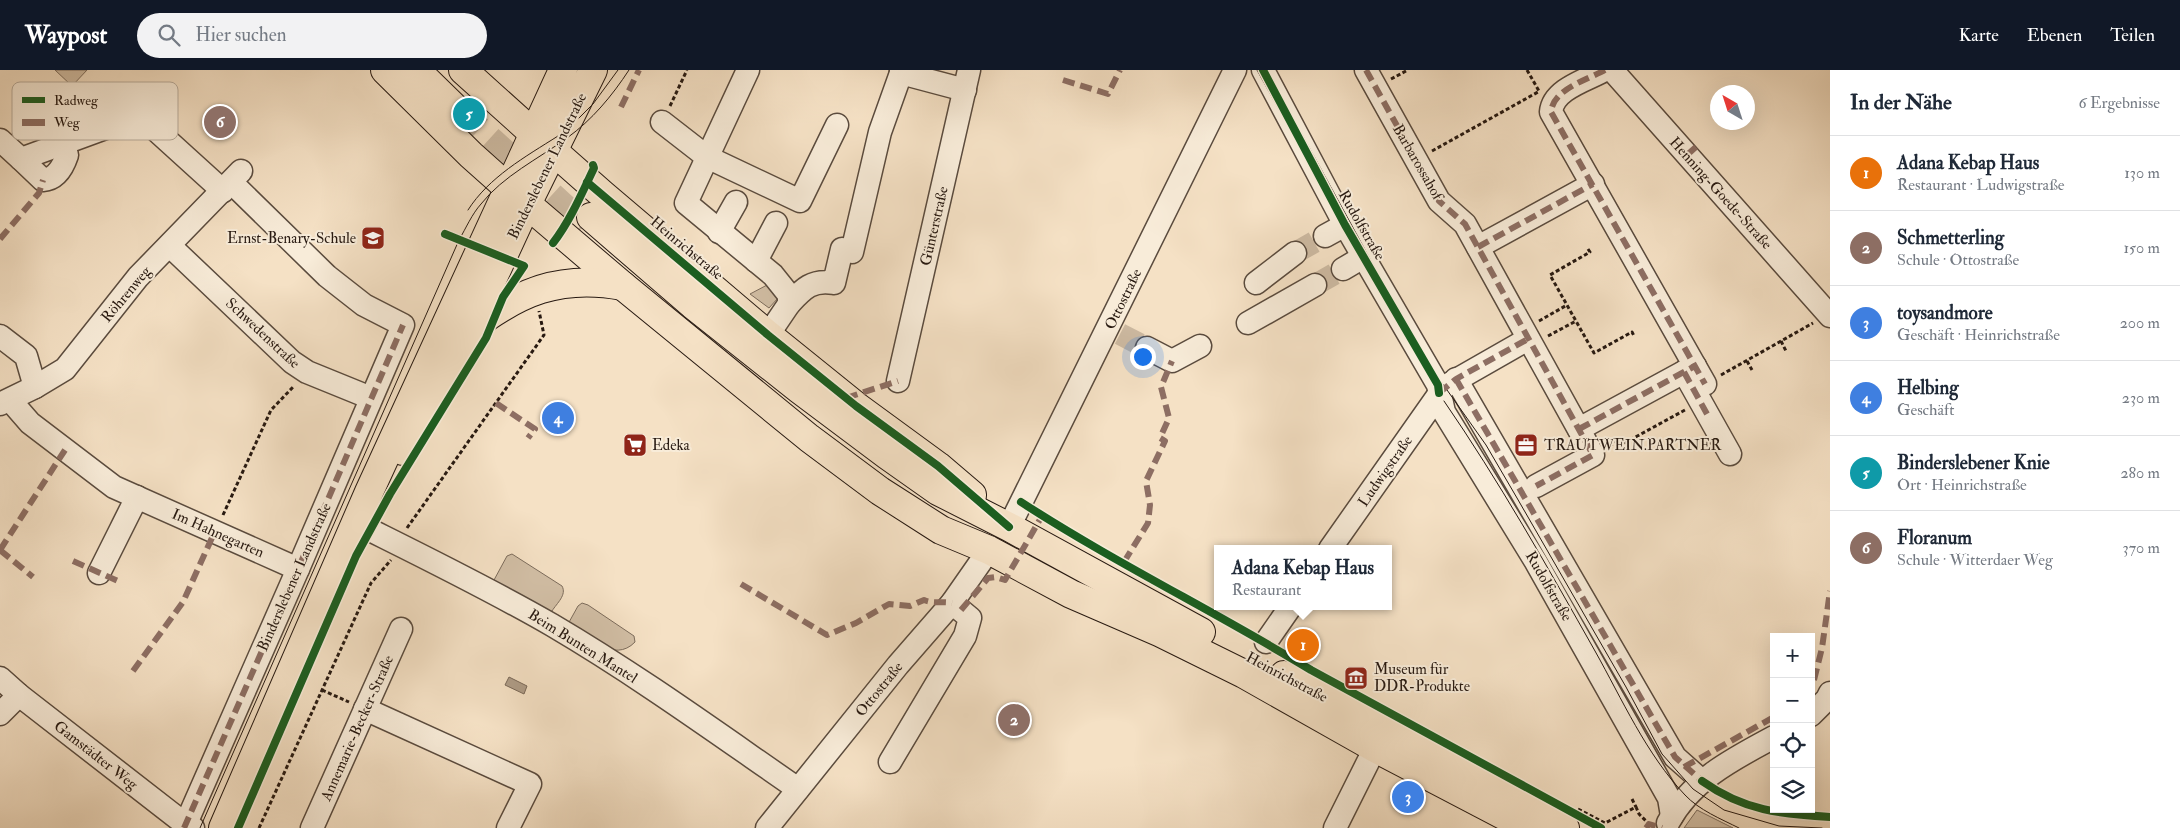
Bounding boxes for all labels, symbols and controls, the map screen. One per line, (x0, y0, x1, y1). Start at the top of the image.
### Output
search box (137, 13, 487, 58)
text: Waypost (25, 20, 107, 51)
icon: search (155, 21, 183, 49)
text: Hier suchen (195, 23, 286, 47)
text: Karte (1959, 24, 1999, 47)
text: Ebenen (2027, 24, 2082, 47)
text: Teilen (2110, 24, 2155, 47)
legend (12, 82, 178, 140)
north arrow (1710, 85, 1755, 130)
text: In der Nähe (1850, 89, 1952, 116)
street label: Binderslebener Landstraße (504, 90, 591, 242)
text: Radweg (54, 92, 99, 109)
text: 6 Ergebnisse (2079, 93, 2160, 113)
pin: 5 (453, 95, 485, 133)
pin: 6 (204, 103, 236, 141)
text: Weg (53, 114, 81, 131)
street label: Barbarossahof (1388, 121, 1448, 205)
street label: Henning-Goede-Straße (1665, 133, 1776, 253)
text: Adana Kebap Haus (1897, 151, 2039, 175)
text: 1 (1863, 163, 1869, 183)
text: 130 m (2124, 163, 2160, 183)
text: Restaurant · Ludwigstraße (1897, 175, 2065, 195)
street label: Günterstraße (916, 185, 953, 268)
street label: Rudolfstraße (1334, 187, 1389, 264)
street label: Heinrichstraße (646, 212, 727, 284)
school or university icon: Ernst-Benary-Schule (360, 225, 386, 251)
text: Schmetterling (1897, 226, 2004, 250)
place label: Ernst-Benary-Schule (227, 229, 356, 248)
text: 2 (1862, 238, 1870, 258)
text: 150 m (2123, 238, 2160, 258)
text: Schule · Ottostraße (1897, 250, 2019, 270)
street label: Röhrenweg (97, 262, 156, 326)
street label: Ottostraße (1101, 266, 1146, 333)
street label: Schwedenstraße (221, 294, 304, 373)
text: toysandmore (1897, 301, 1993, 325)
text: 3 (1863, 313, 1869, 333)
text: 200 m (2120, 313, 2160, 333)
text: Geschäft · Heinrichstraße (1897, 325, 2060, 345)
your location (1130, 344, 1156, 370)
text: Helbing (1897, 376, 1959, 400)
text: 4 (1862, 388, 1870, 408)
text: 230 m (2122, 388, 2160, 408)
pin: 4 (542, 399, 574, 437)
text: Geschäft (1897, 400, 1954, 420)
supermarket icon: Edeka (622, 432, 648, 458)
street label: Ludwigstraße (1354, 432, 1417, 511)
office icon: TRAUTWEIN.PARTNER (1513, 432, 1539, 458)
place label: Edeka (652, 436, 691, 455)
place label: TRAUTWEIN.PARTNER (1544, 436, 1723, 455)
text: Binderslebener Knie (1897, 451, 2050, 475)
text: 5 (1862, 463, 1870, 483)
text: 280 m (2120, 463, 2160, 483)
text: Ort · Heinrichstraße (1897, 475, 2027, 495)
street label: Binderslebener Landstraße (253, 500, 336, 654)
street label: Im Hahnegarten (169, 505, 267, 562)
text: Floranum (1897, 526, 1972, 550)
text: 6 (1862, 538, 1870, 558)
text: 370 m (2123, 538, 2160, 558)
popup (1214, 545, 1392, 610)
street label: Rudolfstraße (1521, 548, 1576, 625)
text: Schule · Witterdaer Weg (1897, 550, 2053, 570)
text: Adana Kebap Haus (1232, 556, 1374, 580)
text: Restaurant (1232, 580, 1301, 600)
street label: Beim Bunten Mantel (525, 605, 641, 688)
pin: 1 (1287, 626, 1319, 664)
map controls (1770, 633, 1815, 813)
button: + (1770, 633, 1815, 678)
street label: Heinrichstraße (1243, 648, 1331, 707)
street label: Annemarie-Becker-Straße (316, 652, 398, 805)
street label: Ottostraße (851, 658, 907, 721)
place label: Museum für DDR-Produkte (1374, 660, 1470, 696)
museum icon: Museum für DDR-Produkte (1343, 665, 1369, 691)
button: − (1770, 678, 1815, 723)
pin: 2 (998, 701, 1030, 739)
street label: Gamstädter Weg (50, 717, 142, 794)
button: locate (1770, 723, 1815, 768)
button: layers (1770, 768, 1815, 813)
pin: 3 (1392, 778, 1424, 816)

